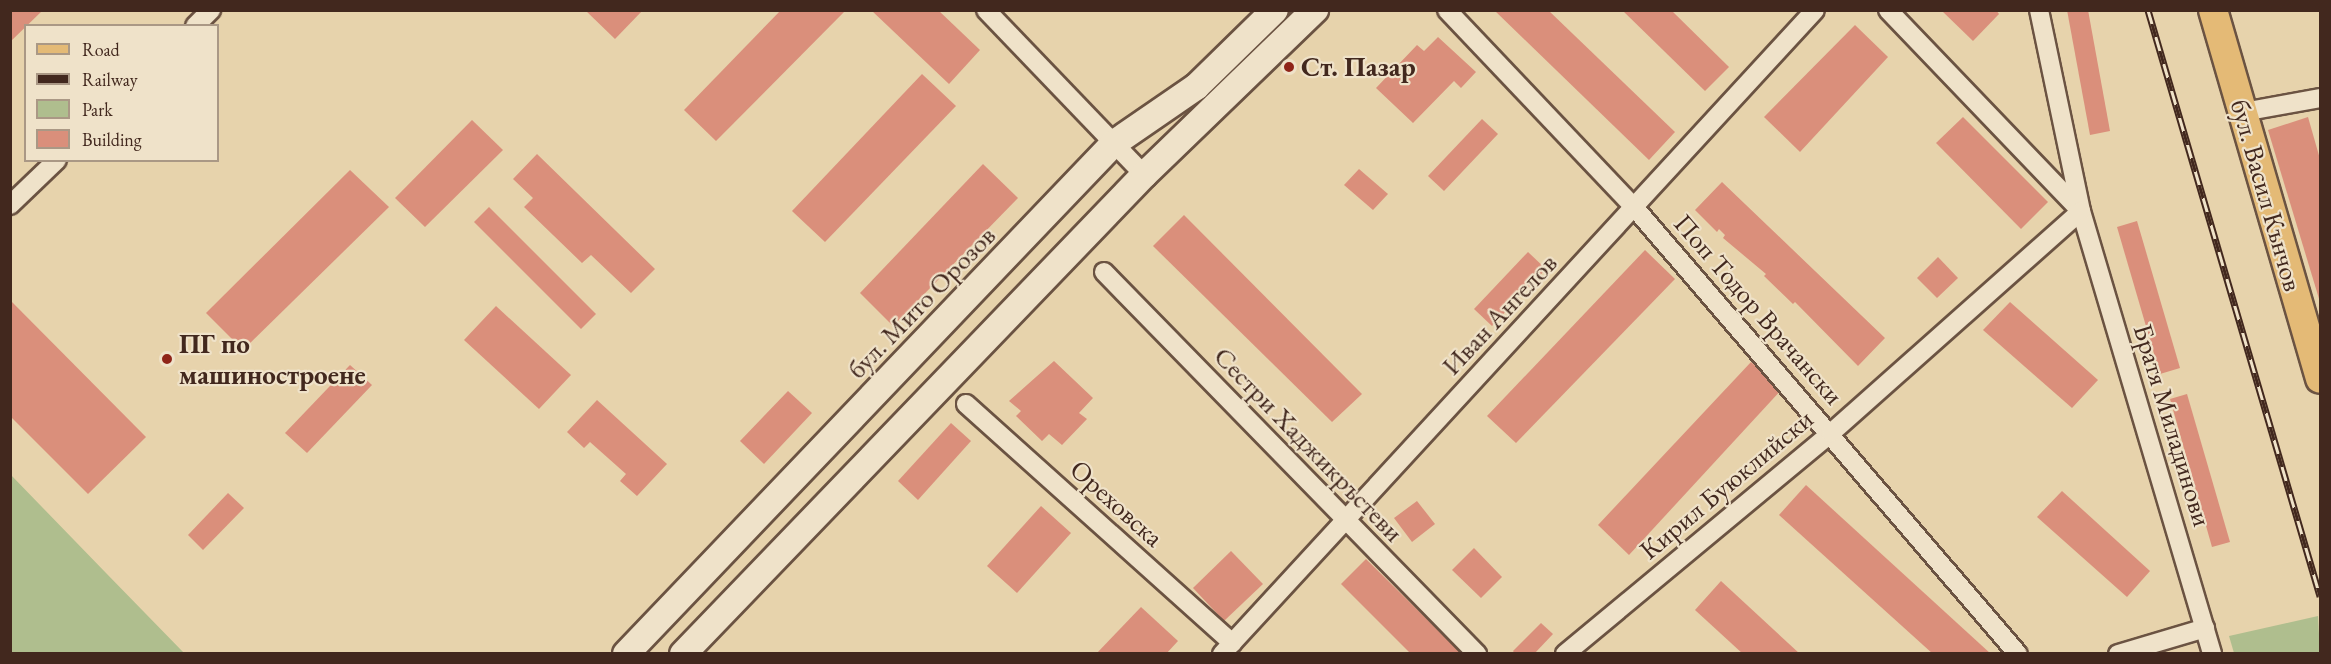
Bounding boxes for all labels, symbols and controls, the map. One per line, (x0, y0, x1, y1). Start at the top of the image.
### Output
legend (24, 24, 219, 162)
text: Road (82, 38, 120, 61)
place label: Ст. Пазар (1301, 51, 1416, 83)
marker: Ст. Пазар (1282, 60, 1296, 74)
text: Railway (82, 68, 138, 91)
street label: бул. Васил Кънчов (2224, 95, 2310, 295)
text: Park (82, 98, 113, 121)
text: Building (82, 128, 142, 151)
street label: Поп Тодор Врачански (1667, 207, 1851, 411)
street label: бул. Мито Орозов (840, 219, 1002, 385)
street label: Иван Ангелов (1435, 247, 1563, 381)
street label: Братя Миладинови (2127, 320, 2219, 530)
place label: ПГ по машиностроене (179, 327, 366, 390)
street label: Сестри Хаджикръстеви (1208, 340, 1410, 548)
marker: ПГ по машиностроене (160, 352, 174, 366)
street label: Кирил Буюклийски (1633, 402, 1819, 566)
street label: Ореховска (1064, 453, 1170, 553)

